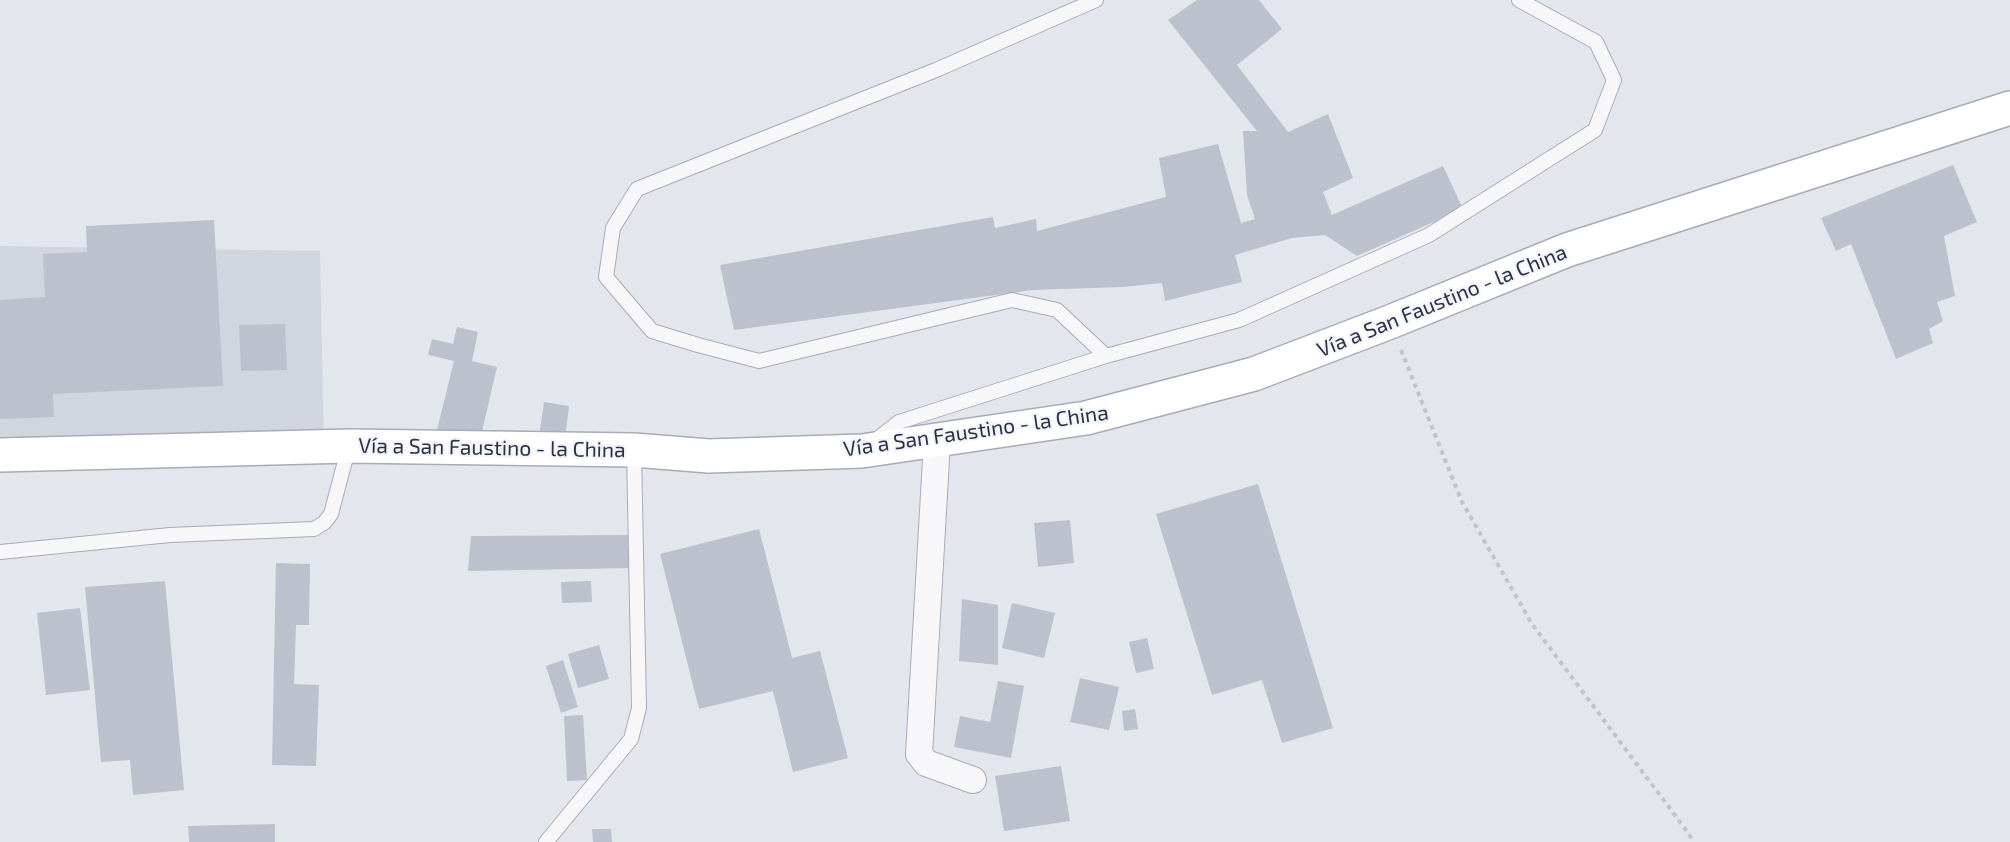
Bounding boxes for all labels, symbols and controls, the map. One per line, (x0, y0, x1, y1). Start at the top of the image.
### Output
street label: Vía a San Faustino - la China (1313, 239, 1571, 363)
street label: Vía a San Faustino - la China (842, 400, 1110, 462)
street label: Vía a San Faustino - la China (358, 433, 626, 463)

